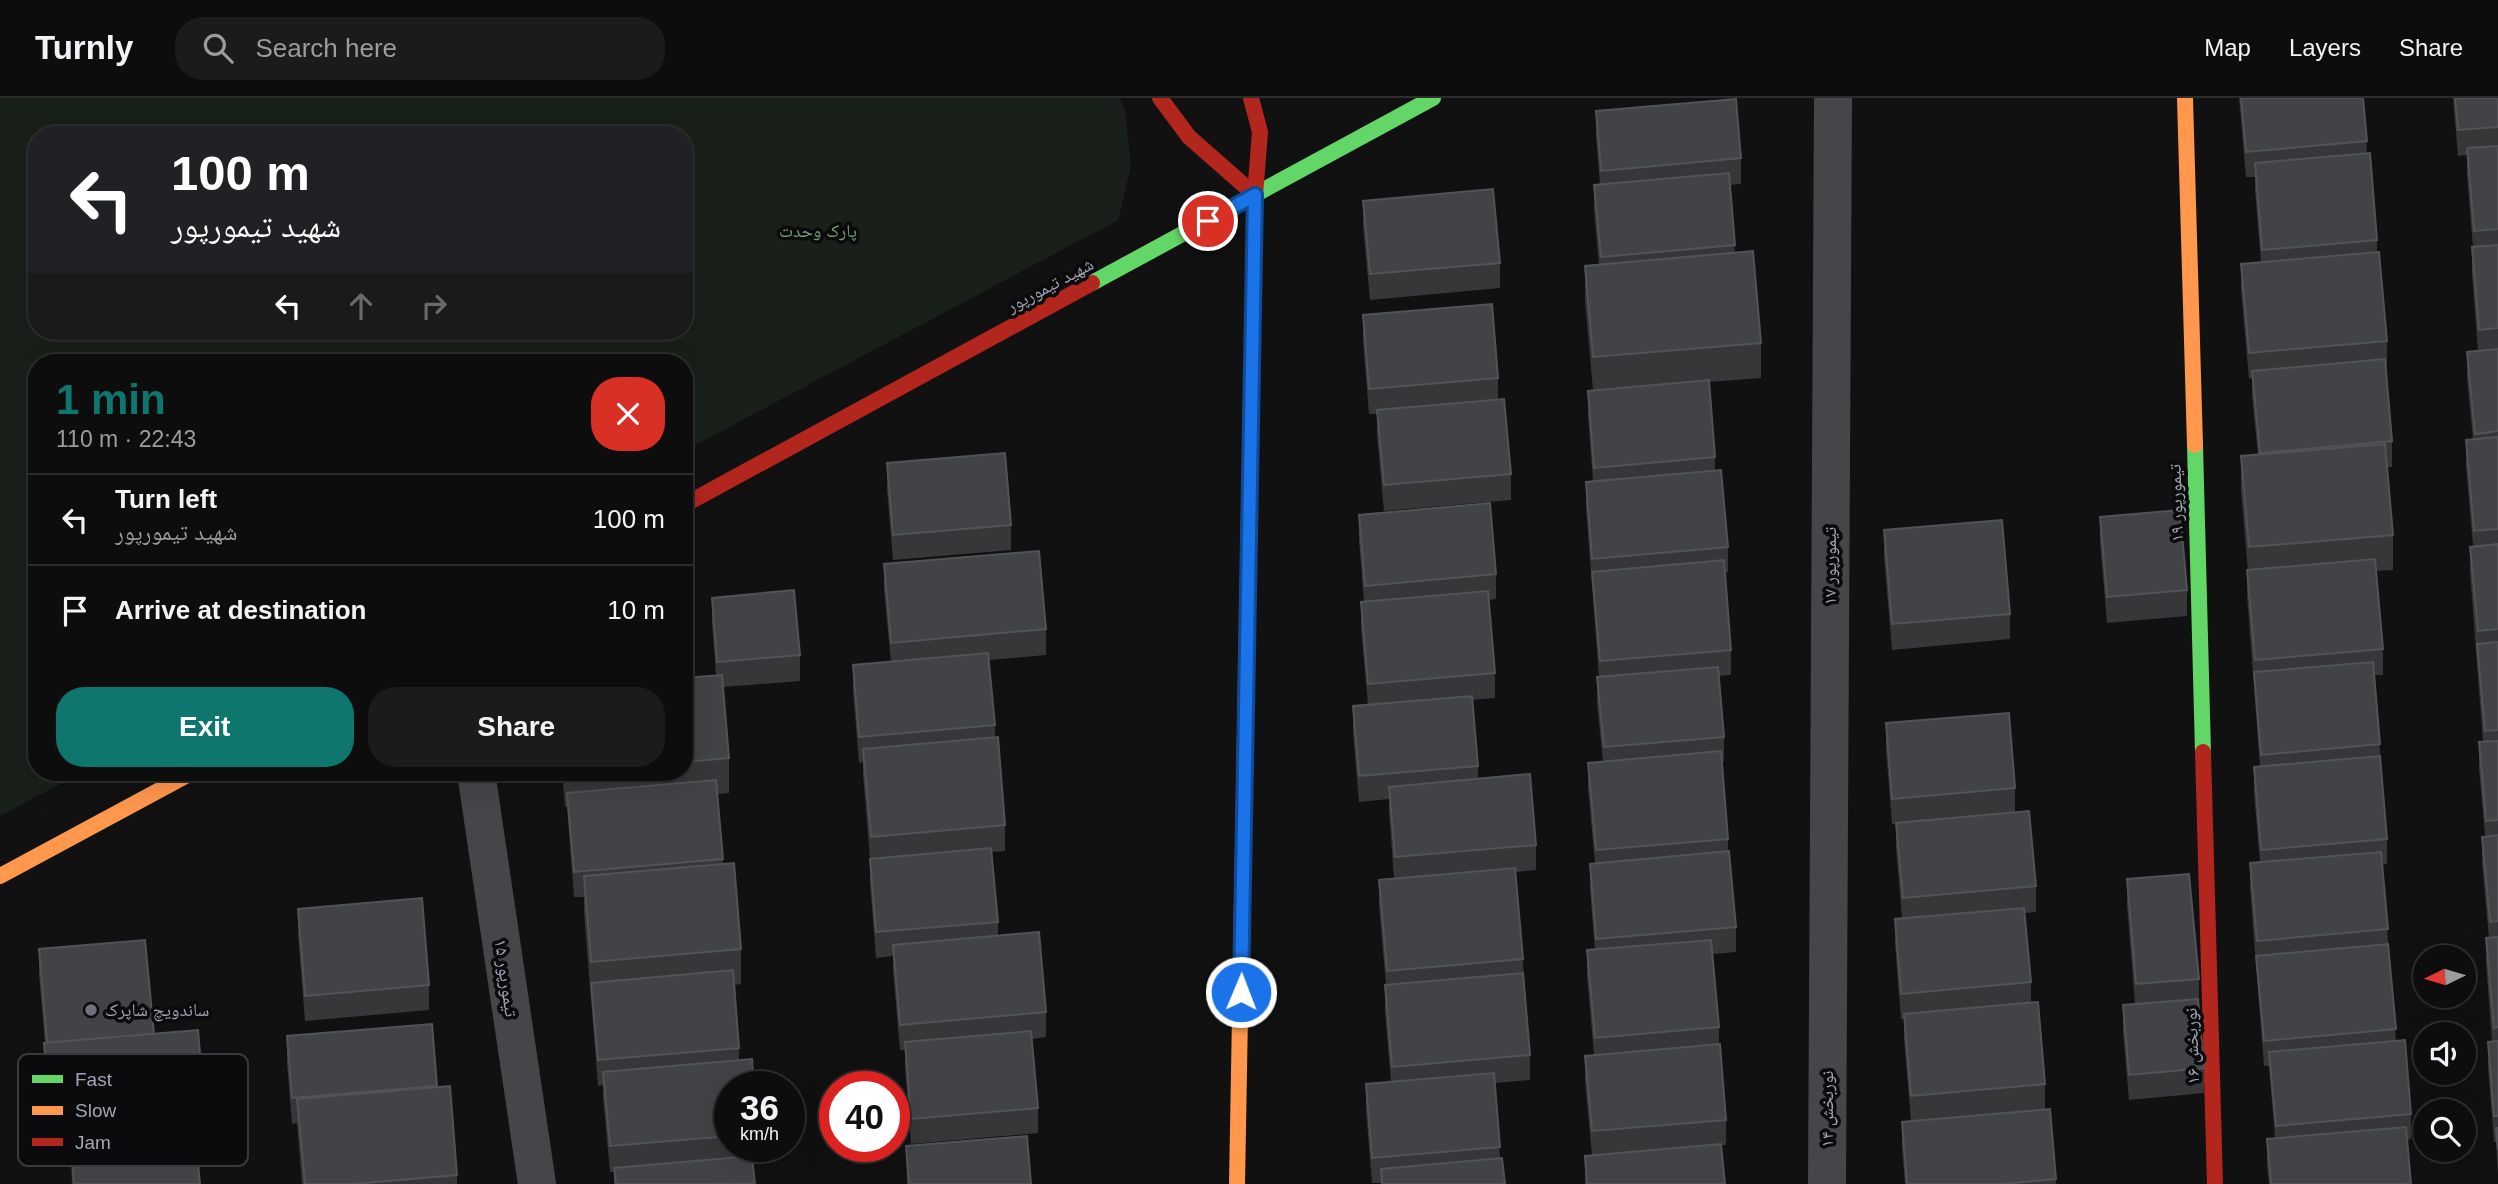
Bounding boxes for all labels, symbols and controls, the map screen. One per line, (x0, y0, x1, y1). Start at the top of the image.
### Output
search box (175, 17, 665, 80)
text: Turnly (35, 29, 133, 66)
icon: search (199, 29, 237, 67)
text: Search here (255, 33, 397, 63)
text: Map (2204, 34, 2251, 61)
text: Layers (2289, 34, 2361, 61)
text: Share (2399, 34, 2463, 61)
text: 100 m (171, 146, 310, 200)
icon: left (56, 154, 147, 245)
pin (1178, 191, 1238, 251)
icon: arrive (1189, 202, 1227, 240)
text: شهید تیمورپور (171, 208, 341, 244)
park label: پارک وحدت (779, 221, 857, 242)
street label: شهید تیمورپور (1002, 254, 1097, 318)
icon: left (269, 287, 307, 325)
icon: ahead (342, 287, 380, 325)
icon: right (415, 287, 453, 325)
text: 1 min (56, 376, 166, 423)
button: close (591, 377, 665, 451)
text: 110 m · 22:43 (56, 426, 196, 452)
street label: تیمورپور ۱۹ (2165, 464, 2189, 542)
text: Turn left (115, 484, 217, 514)
icon: left (56, 501, 94, 539)
text: 100 m (593, 504, 665, 534)
text: شهید تیمورپور (115, 519, 237, 545)
street label: تیمورپور ۱۷ (1820, 527, 1841, 605)
icon: arrive (56, 592, 94, 630)
text: Arrive at destination (115, 595, 366, 625)
text: 10 m (607, 595, 665, 625)
button: Exit (56, 687, 354, 767)
button: Share (368, 687, 665, 767)
street label: تیمورپور ۱۵ (490, 938, 521, 1018)
north arrow (2413, 945, 2476, 1008)
map controls (2413, 945, 2476, 1162)
position arrow (1204, 955, 1278, 1029)
place label: ساندویچ شاپرک (105, 1000, 209, 1022)
marker: ساندویچ شاپرک (83, 1002, 99, 1018)
street label: نوربخش ۱۶ (2181, 1007, 2204, 1085)
button: sound (2413, 1022, 2476, 1085)
legend (18, 1054, 248, 1166)
text: Fast (75, 1069, 113, 1090)
speed limit sign: 40 (819, 1071, 910, 1162)
street label: نوربخش ۱۴ (1817, 1071, 1838, 1147)
text: 36 (740, 1088, 779, 1127)
button: search (2413, 1099, 2476, 1162)
text: Slow (75, 1100, 116, 1121)
text: km/h (740, 1124, 779, 1144)
text: Jam (75, 1132, 111, 1153)

